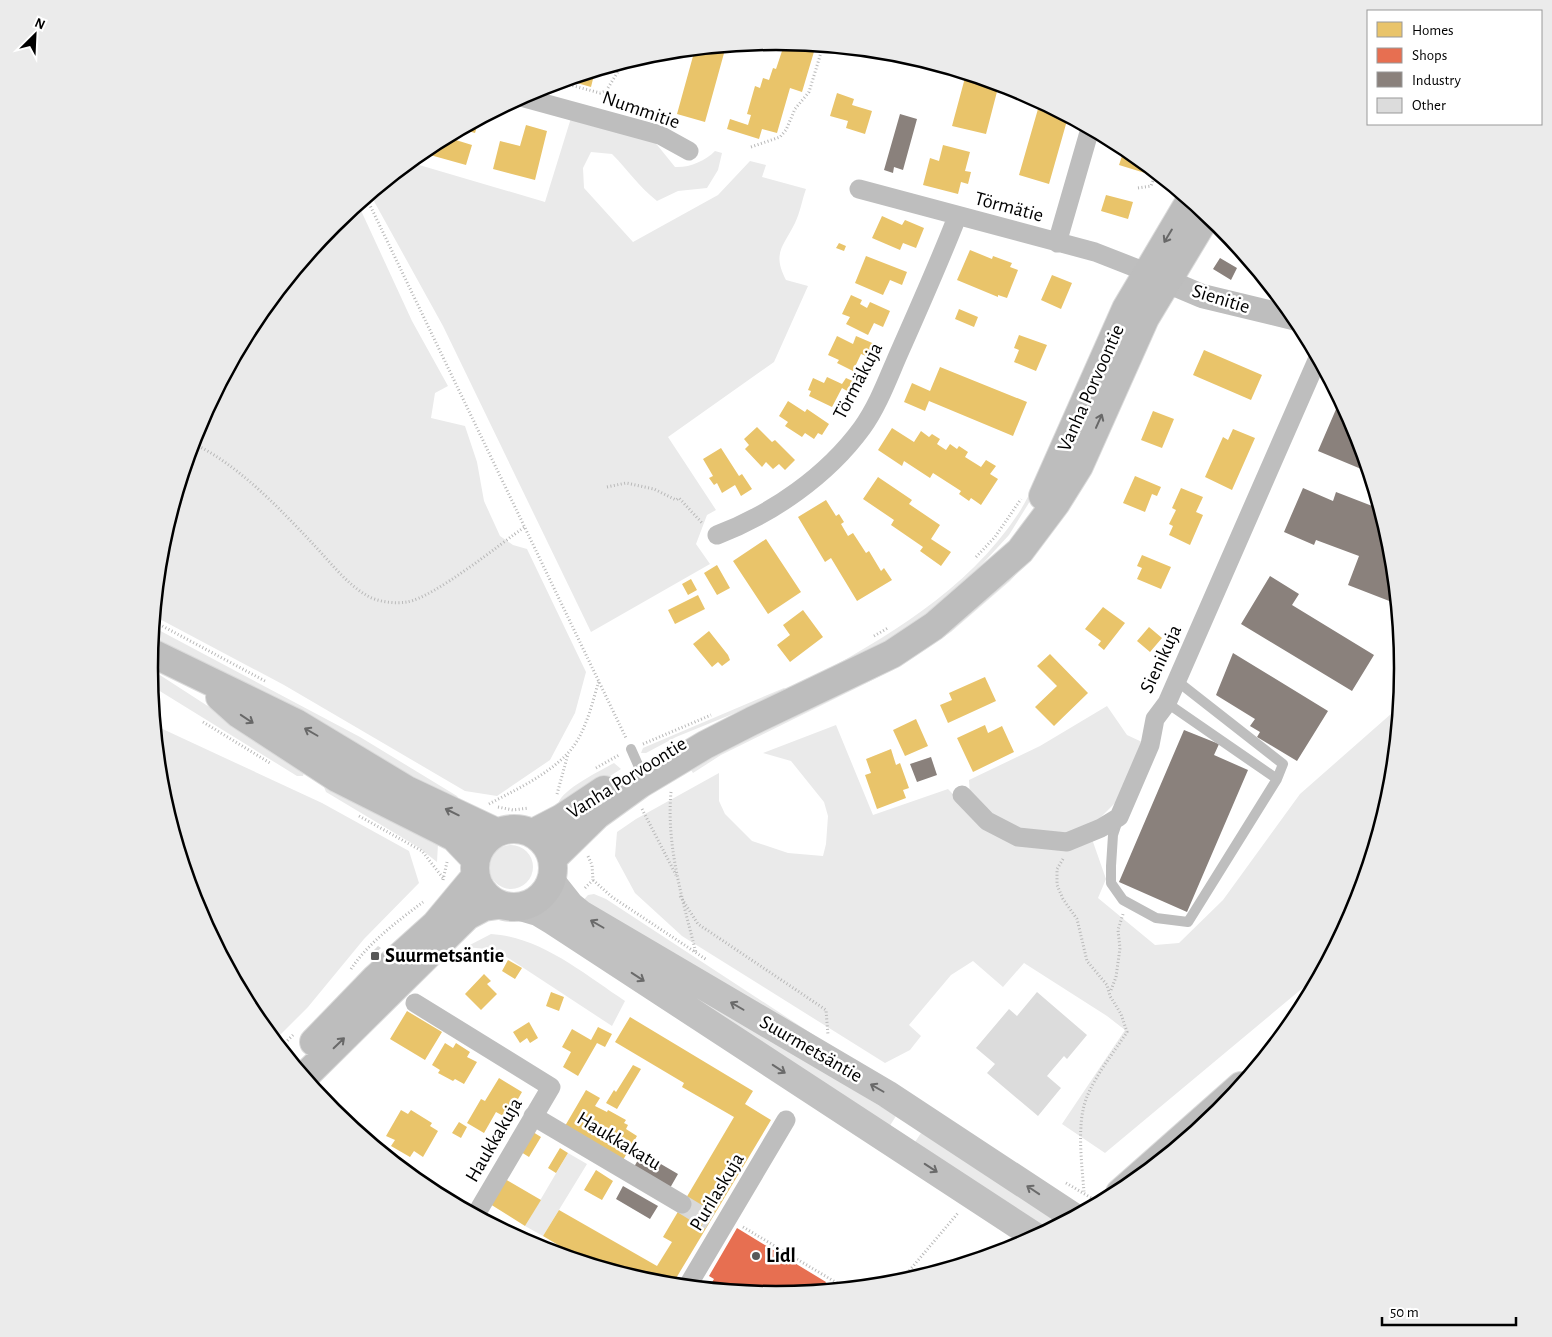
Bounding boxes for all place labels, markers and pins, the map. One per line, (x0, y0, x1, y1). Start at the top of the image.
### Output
place label: Suurmetsäntie (385, 946, 504, 966)
marker: Suurmetsäntie (369, 950, 381, 962)
place label: Lidl (766, 1246, 796, 1266)
marker: Lidl (750, 1250, 762, 1262)

